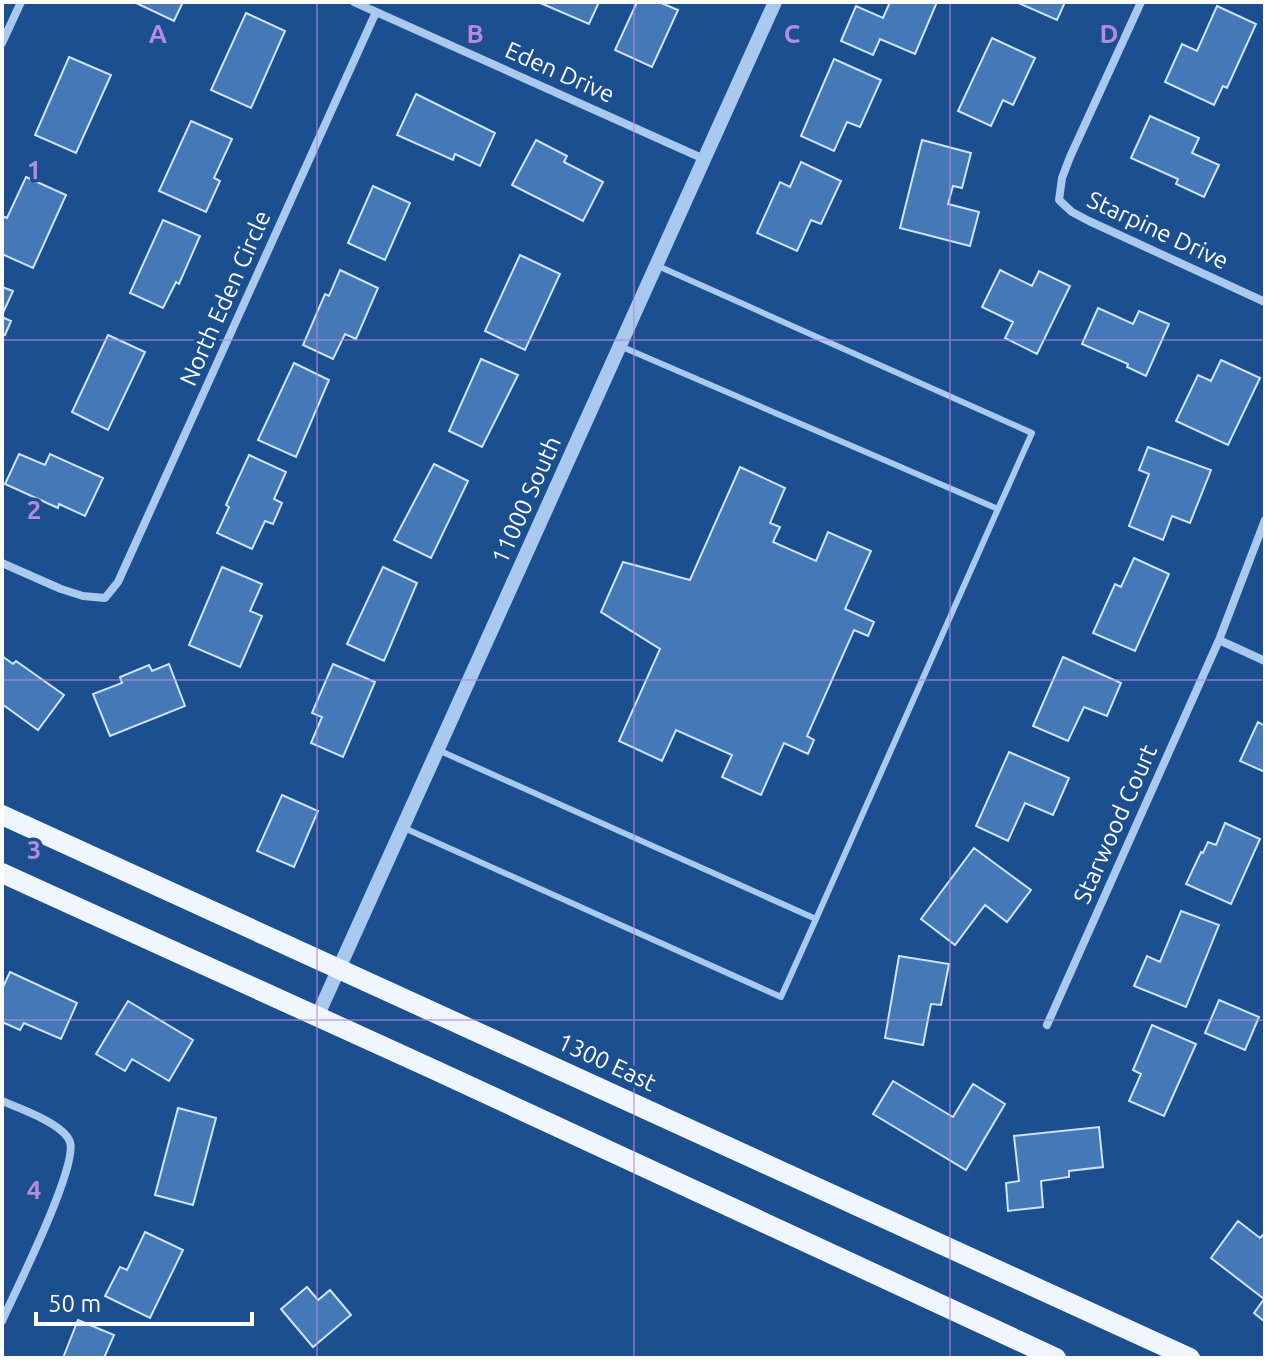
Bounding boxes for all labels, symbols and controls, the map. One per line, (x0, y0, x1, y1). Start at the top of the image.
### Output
text: A (149, 19, 168, 48)
text: B (466, 19, 484, 48)
text: C (784, 19, 801, 48)
text: D (1100, 19, 1118, 48)
street label: Eden Drive (501, 36, 619, 108)
text: 1 (27, 155, 41, 184)
street label: Starpine Drive (1083, 186, 1233, 274)
street label: North Eden Circle (174, 206, 276, 390)
street label: 11000 South (486, 432, 566, 568)
text: 2 (27, 495, 41, 524)
street label: Starwood Court (1068, 740, 1162, 908)
text: 3 (27, 835, 41, 864)
street label: 1300 East (554, 1028, 661, 1097)
text: 4 (27, 1175, 41, 1204)
scale bar (36, 1276, 252, 1326)
text: 50 m (48, 1290, 101, 1317)

